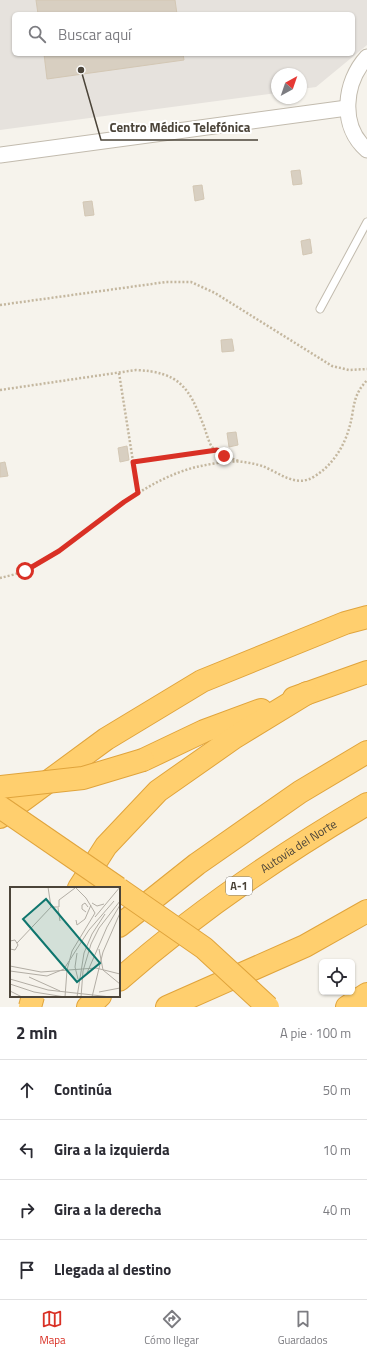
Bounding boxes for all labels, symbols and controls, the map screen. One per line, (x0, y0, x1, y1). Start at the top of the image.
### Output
search box (12, 12, 355, 56)
icon: search (26, 23, 48, 45)
text: Buscar aquí (58, 23, 131, 46)
north arrow (271, 68, 307, 104)
callout: Centro Médico Telefónica (101, 115, 258, 140)
text: Centro Médico Telefónica (109, 117, 251, 137)
route end (215, 447, 233, 465)
route start (16, 562, 34, 580)
street label: Autovía del Norte (256, 814, 340, 878)
road number: A-1 (226, 877, 252, 895)
inset map (10, 887, 120, 997)
map controls (319, 959, 355, 995)
button: locate (319, 959, 355, 995)
text: 2 min (16, 1020, 57, 1046)
text: A pie · 100 m (280, 1023, 351, 1043)
text: Continúa (54, 1078, 112, 1101)
icon: ahead (16, 1079, 38, 1101)
text: 50 m (323, 1080, 351, 1100)
text: Gira a la izquierda (54, 1138, 170, 1161)
icon: left (16, 1139, 38, 1161)
text: 10 m (323, 1140, 351, 1160)
text: Gira a la derecha (54, 1198, 161, 1221)
icon: right (16, 1199, 38, 1221)
text: 40 m (323, 1200, 351, 1220)
text: Llegada al destino (54, 1258, 171, 1281)
icon: arrive (16, 1259, 38, 1281)
tab: Mapa (39, 1308, 65, 1348)
tab: Cómo llegar (144, 1308, 199, 1348)
tab: Guardados (278, 1308, 328, 1348)

